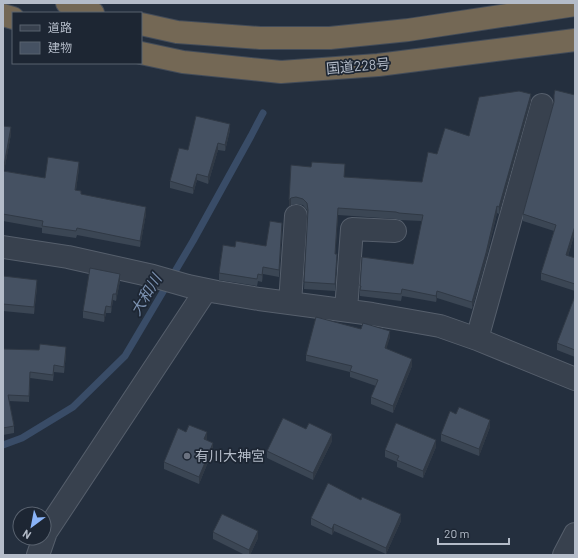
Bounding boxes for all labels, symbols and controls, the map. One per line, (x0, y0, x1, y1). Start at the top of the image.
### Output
legend (12, 12, 142, 64)
text: 道路 (48, 20, 72, 34)
text: 建物 (48, 40, 72, 54)
street label: 国道228号 (325, 54, 391, 77)
water label: 大和川 (126, 269, 165, 318)
place label: 有川大神宮 (195, 447, 265, 464)
marker: 有川大神宮 (182, 451, 192, 461)
north arrow (12, 506, 52, 546)
scale bar (438, 520, 509, 546)
text: 20 m (444, 526, 470, 540)
text: N (20, 527, 33, 542)

